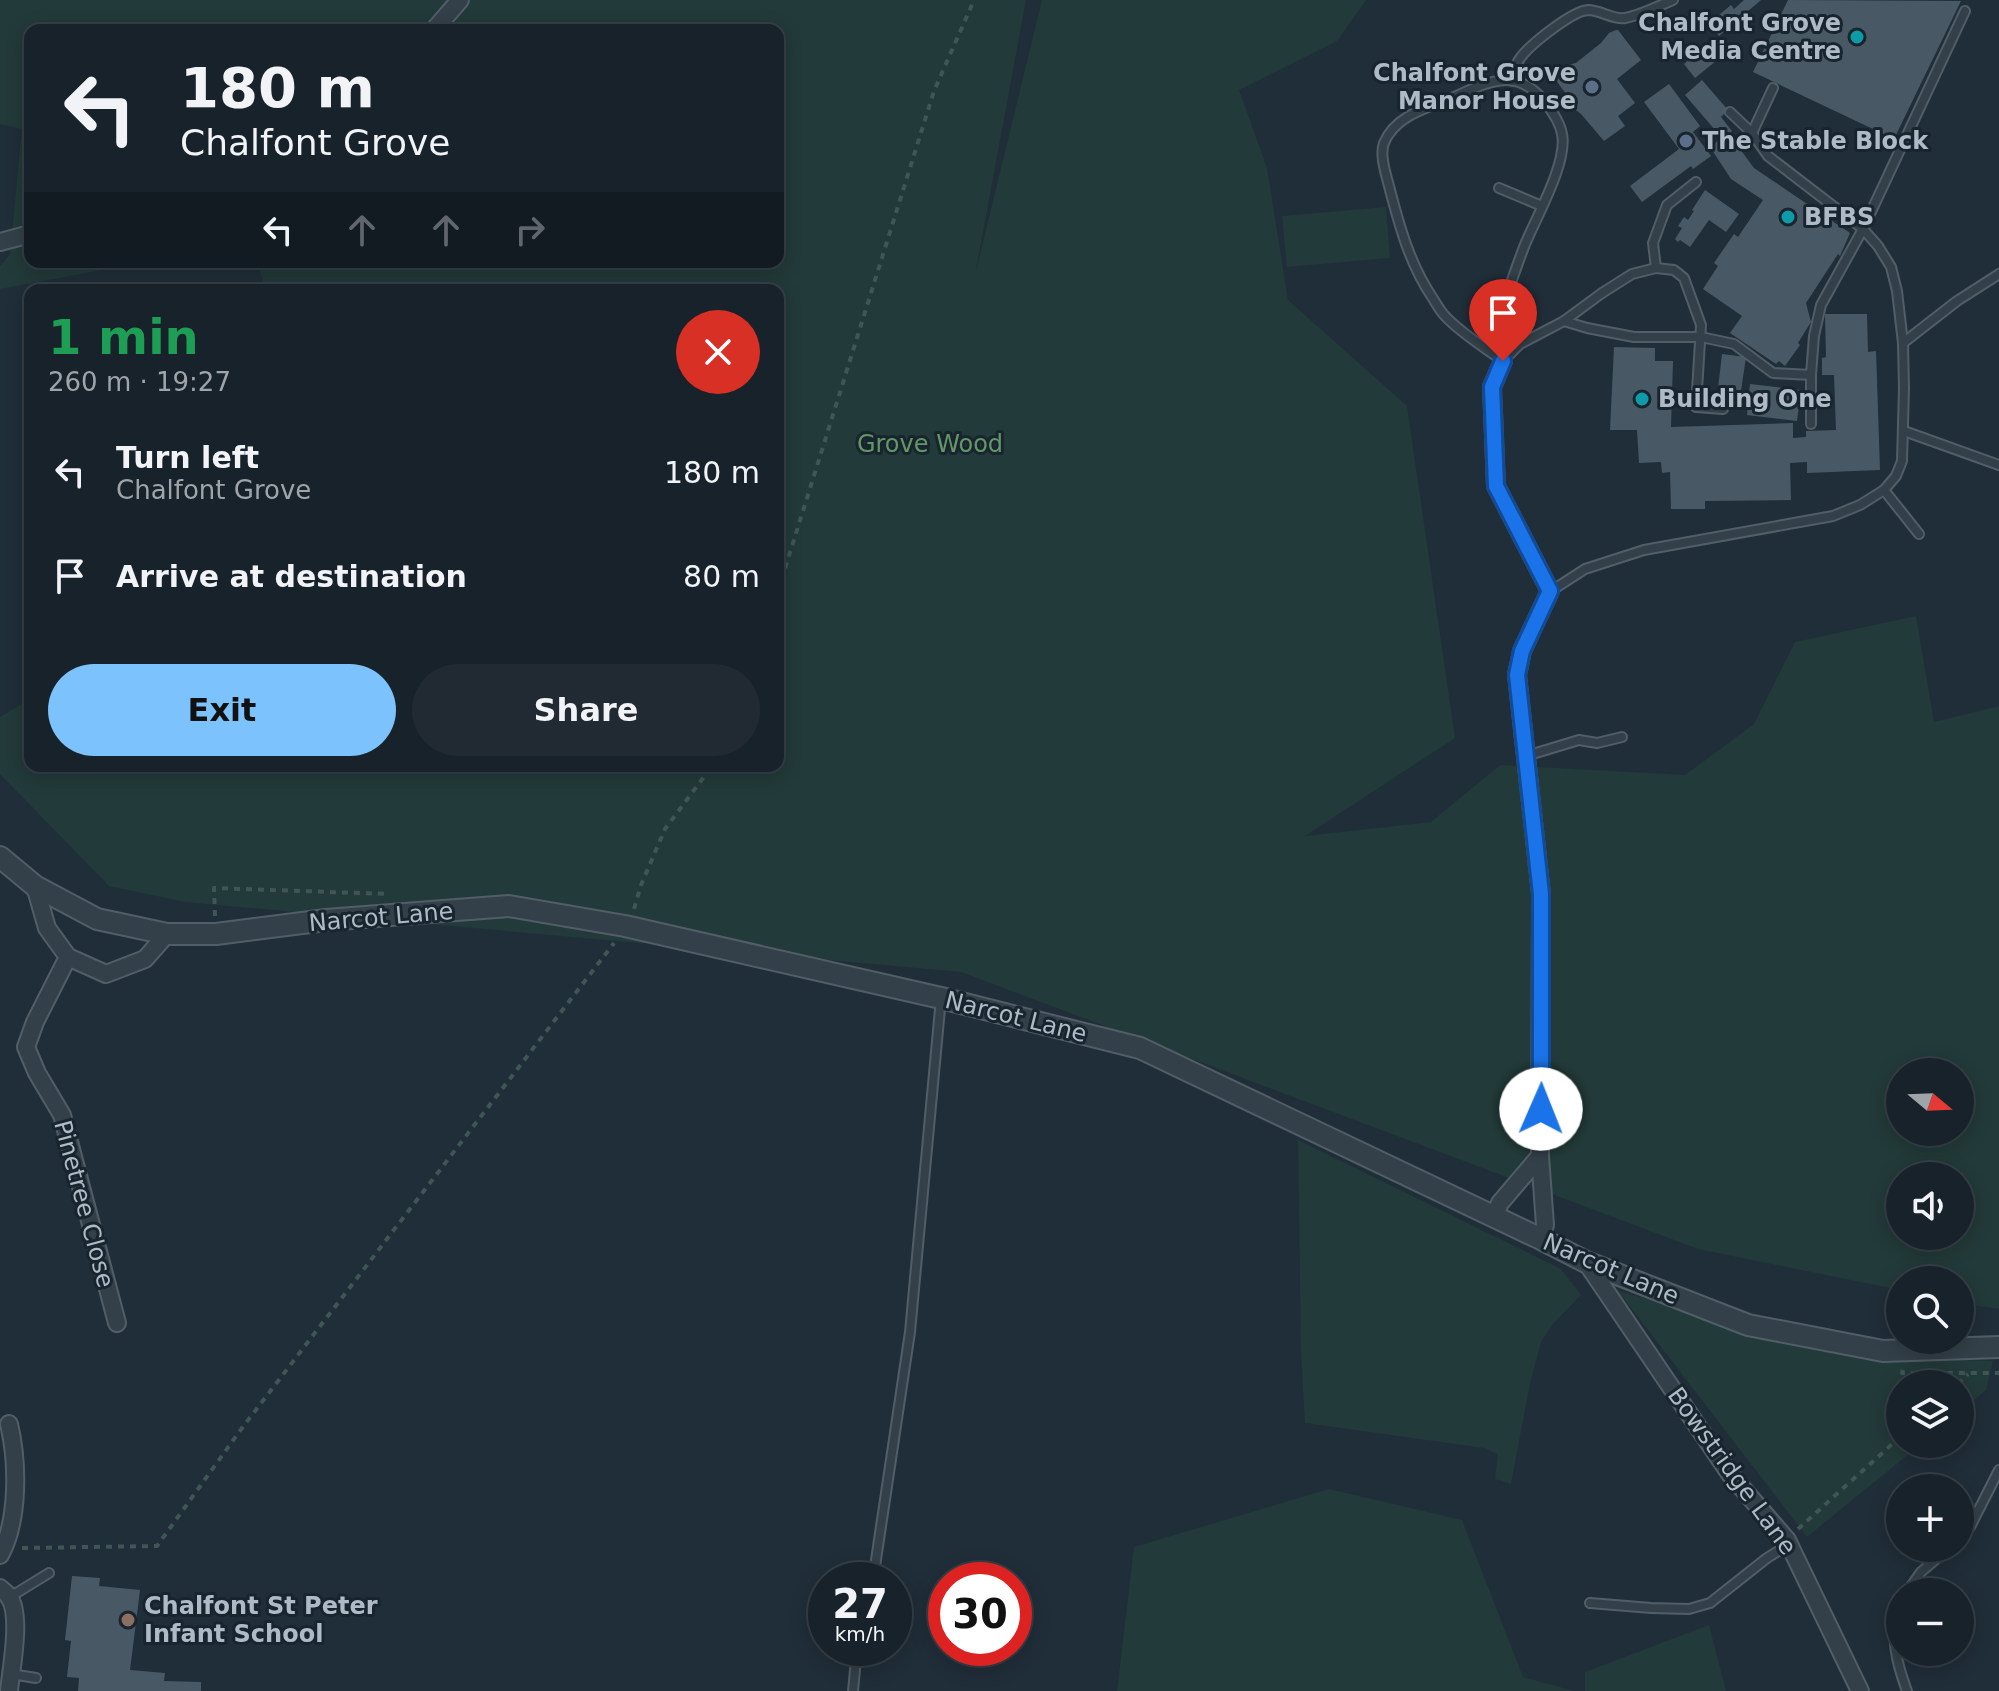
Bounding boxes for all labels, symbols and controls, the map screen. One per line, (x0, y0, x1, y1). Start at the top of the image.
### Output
place label: Chalfont Grove Media Centre (1638, 9, 1841, 65)
marker: Chalfont Grove Media Centre (1848, 28, 1866, 46)
text: 180 m (180, 55, 375, 120)
icon: left (48, 56, 152, 160)
place label: Chalfont Grove Manor House (1373, 59, 1576, 115)
marker: Chalfont Grove Manor House (1583, 78, 1601, 96)
text: Chalfont Grove (180, 122, 450, 163)
place label: The Stable Block (1702, 127, 1929, 155)
marker: The Stable Block (1677, 132, 1695, 150)
place label: BFBS (1804, 203, 1874, 231)
icon: left (256, 208, 300, 252)
icon: ahead (340, 208, 384, 252)
icon: ahead (424, 208, 468, 252)
icon: right (508, 208, 552, 252)
marker: BFBS (1779, 208, 1797, 226)
pin (1469, 279, 1537, 361)
icon: arrive (1481, 291, 1525, 335)
text: 1 min (48, 309, 199, 365)
button: close (676, 310, 760, 394)
text: 260 m · 19:27 (48, 367, 231, 397)
place label: Building One (1658, 385, 1832, 413)
marker: Building One (1633, 390, 1651, 408)
park label: Grove Wood (857, 430, 1003, 458)
text: Turn left (116, 440, 259, 475)
icon: left (48, 450, 92, 494)
text: 180 m (664, 455, 760, 490)
text: Chalfont Grove (116, 475, 311, 505)
icon: arrive (48, 554, 92, 598)
text: Arrive at destination (116, 559, 467, 594)
text: 80 m (683, 559, 760, 594)
button: Exit (48, 664, 396, 756)
button: Share (412, 664, 760, 756)
street label: Narcot Lane (308, 897, 454, 937)
street label: Narcot Lane (942, 986, 1090, 1048)
north arrow (1886, 1058, 1974, 1146)
map controls (1886, 1058, 1974, 1666)
position arrow (1499, 1067, 1583, 1151)
street label: Pinetree Close (48, 1117, 120, 1291)
button: sound (1886, 1162, 1974, 1250)
street label: Narcot Lane (1539, 1228, 1683, 1310)
button: search (1886, 1266, 1974, 1354)
button: layers (1886, 1370, 1974, 1458)
street label: Bowstridge Lane (1662, 1382, 1802, 1560)
button: + (1886, 1474, 1974, 1562)
speed limit sign: 30 (928, 1562, 1032, 1666)
button: − (1886, 1578, 1974, 1666)
text: 27 (832, 1581, 888, 1627)
place label: Chalfont St Peter Infant School (144, 1592, 378, 1648)
marker: Chalfont St Peter Infant School (119, 1611, 137, 1629)
text: km/h (835, 1622, 885, 1646)

